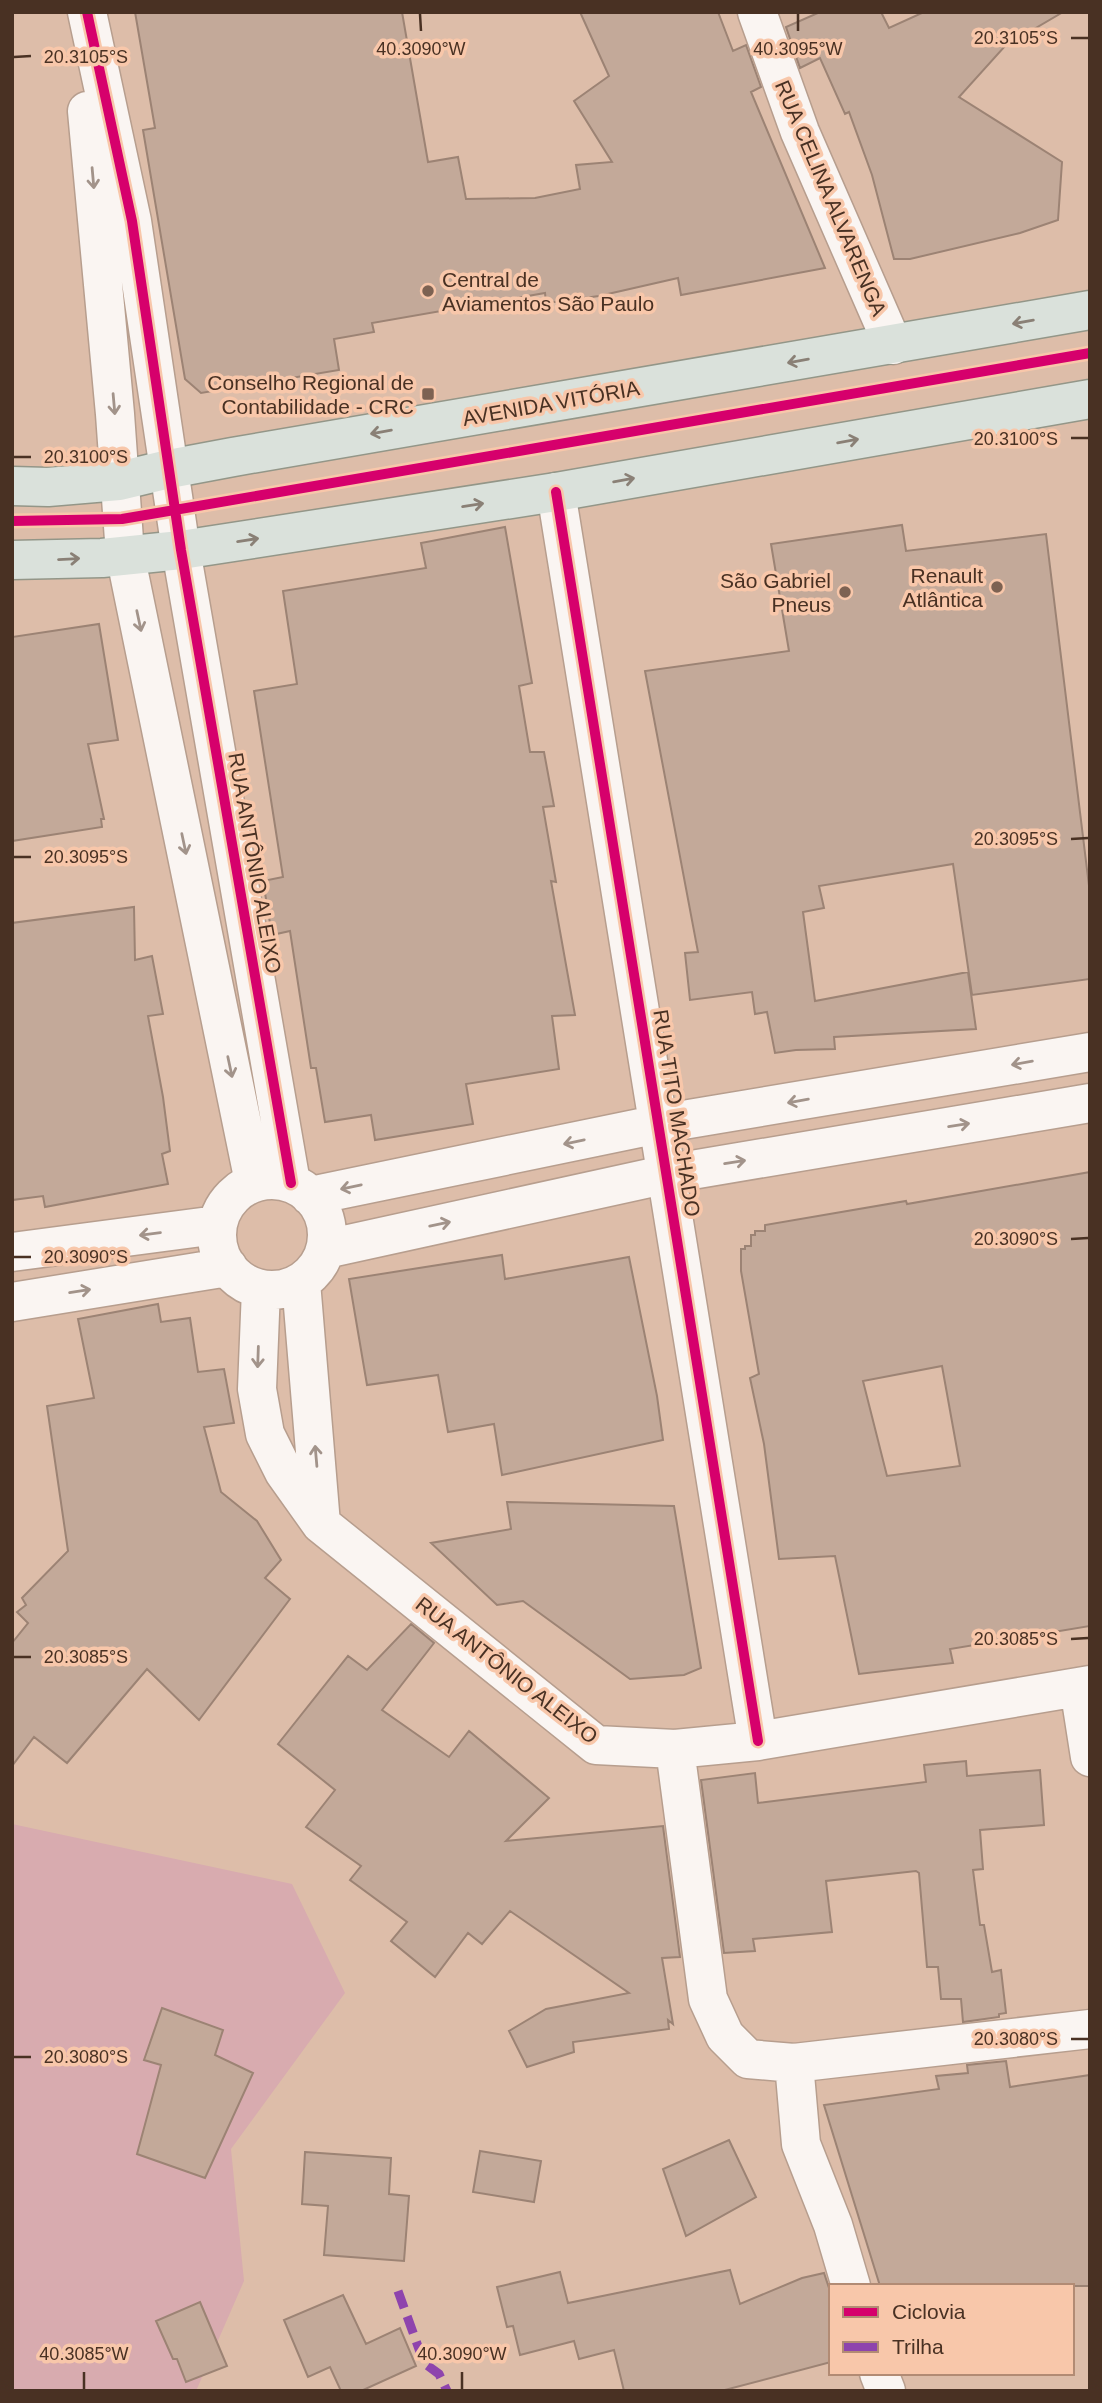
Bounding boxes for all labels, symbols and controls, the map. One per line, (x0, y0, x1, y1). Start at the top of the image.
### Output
text: 20.3105°S (974, 28, 1058, 48)
text: 40.3090°W (376, 39, 466, 59)
text: 40.3095°W (753, 39, 843, 59)
text: 20.3105°S (44, 47, 128, 67)
street label: RUA CELINA ALVARENGA (771, 77, 891, 319)
one-way arrow (87, 166, 100, 189)
place label: Central de Aviamentos São Paulo (442, 268, 654, 315)
marker: Central de Aviamentos São Paulo (420, 283, 436, 299)
one-way arrow (1012, 316, 1034, 329)
one-way arrow (787, 355, 810, 368)
place label: Conselho Regional de Contabilidade - CRC (207, 371, 414, 418)
street label: AVENIDA VITÓRIA (461, 376, 641, 430)
marker: Conselho Regional de Contabilidade - CRC (420, 386, 436, 402)
one-way arrow (108, 393, 121, 415)
one-way arrow (370, 426, 393, 439)
text: 20.3100°S (974, 429, 1058, 449)
one-way arrow (836, 434, 859, 448)
text: 20.3100°S (44, 447, 128, 467)
one-way arrow (612, 473, 635, 487)
one-way arrow (461, 498, 484, 511)
one-way arrow (236, 533, 259, 546)
one-way arrow (57, 553, 80, 566)
place label: Renault Atlântica (902, 564, 983, 611)
place label: São Gabriel Pneus (720, 569, 831, 616)
marker: Renault Atlântica (989, 579, 1005, 595)
marker: São Gabriel Pneus (837, 584, 853, 600)
one-way arrow (132, 609, 146, 632)
street label: RUA ANTÔNIO ALEIXO (224, 751, 286, 975)
text: 20.3095°S (974, 829, 1058, 849)
one-way arrow (178, 832, 192, 855)
text: 20.3095°S (44, 847, 128, 867)
street label: RUA TITO MACHADO (649, 1008, 705, 1218)
one-way arrow (223, 1055, 237, 1078)
one-way arrow (1012, 1057, 1034, 1070)
one-way arrow (787, 1095, 810, 1108)
one-way arrow (947, 1118, 970, 1131)
one-way arrow (563, 1135, 586, 1149)
one-way arrow (723, 1155, 746, 1168)
one-way arrow (340, 1181, 363, 1195)
one-way arrow (428, 1217, 451, 1230)
one-way arrow (139, 1228, 162, 1241)
text: 20.3090°S (974, 1229, 1058, 1249)
text: 20.3090°S (44, 1247, 128, 1267)
one-way arrow (68, 1284, 91, 1297)
one-way arrow (252, 1345, 265, 1368)
one-way arrow (309, 1445, 322, 1468)
street label: RUA ANTÔNIO ALEIXO (412, 1592, 602, 1748)
text: 20.3085°S (974, 1629, 1058, 1649)
text: 20.3085°S (44, 1647, 128, 1667)
text: 20.3080°S (974, 2029, 1058, 2049)
text: 20.3080°S (44, 2047, 128, 2067)
legend (829, 2284, 1074, 2375)
text: Ciclovia (892, 2300, 966, 2323)
text: Trilha (892, 2335, 944, 2358)
text: 40.3085°W (39, 2344, 129, 2364)
text: 40.3090°W (417, 2344, 507, 2364)

